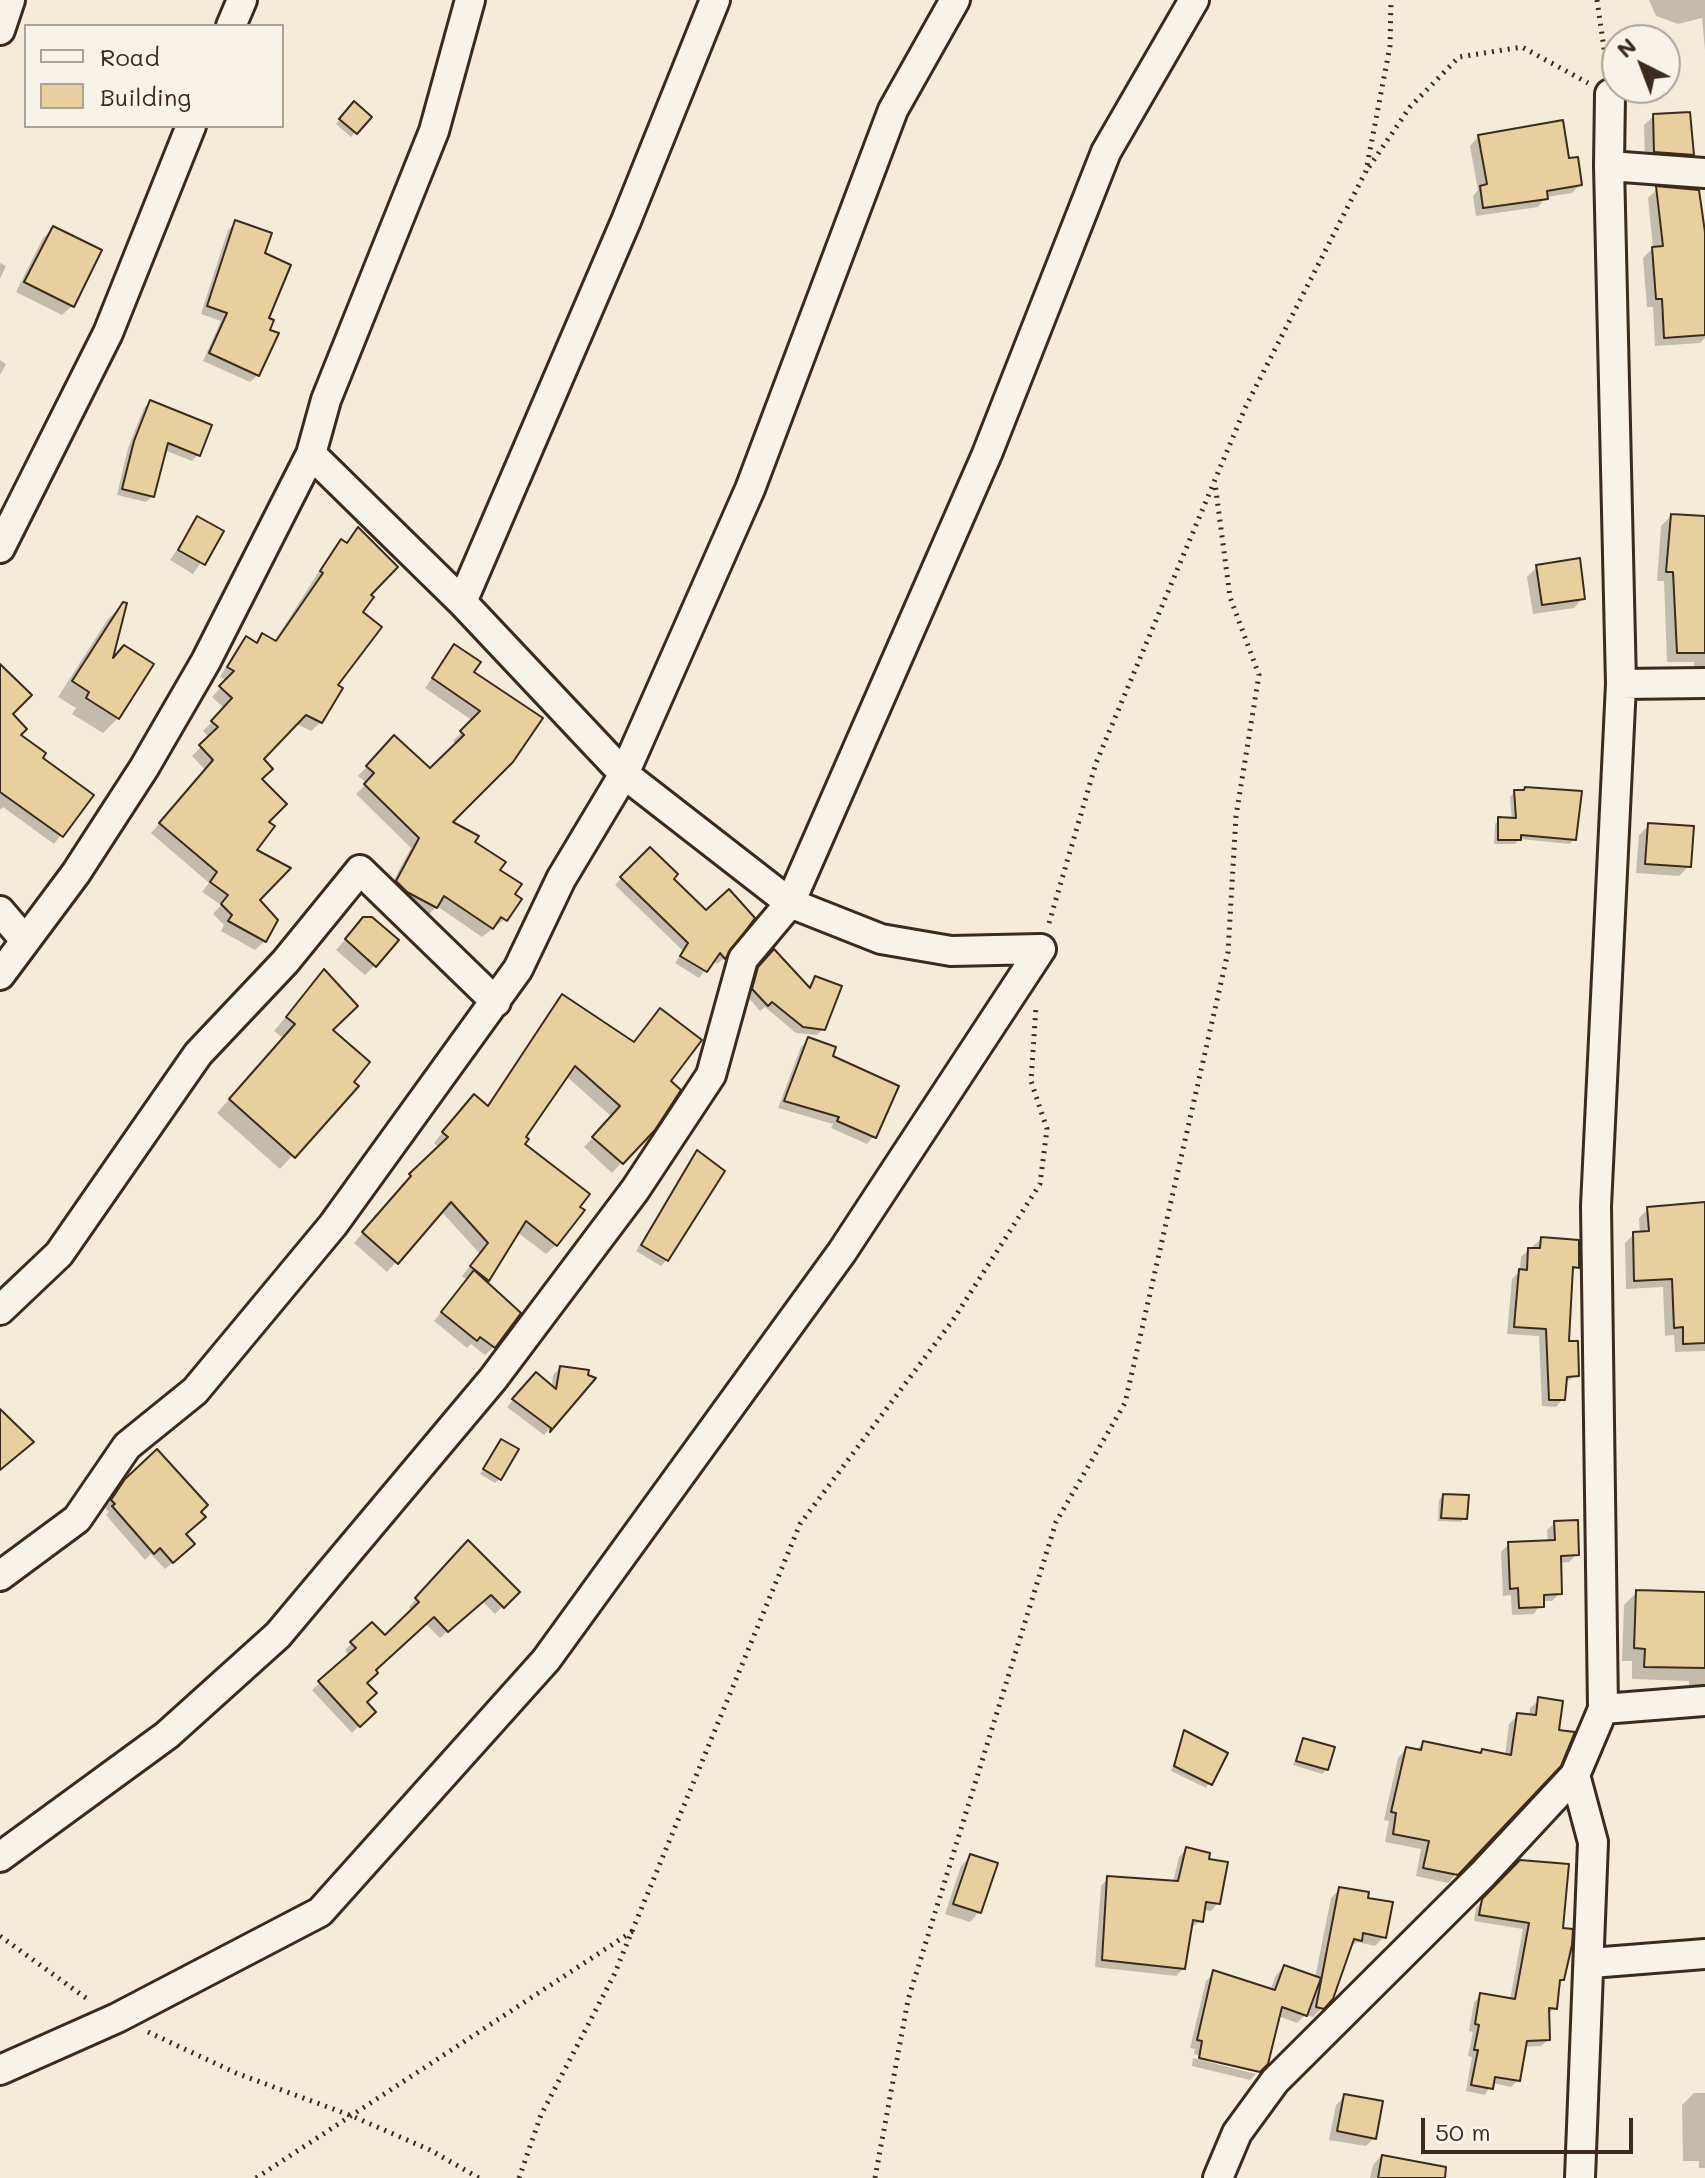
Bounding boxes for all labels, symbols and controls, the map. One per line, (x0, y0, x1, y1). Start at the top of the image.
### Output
legend (24, 24, 284, 128)
north arrow (1601, 24, 1681, 104)
text: N (1610, 31, 1642, 64)
text: Road (100, 41, 160, 72)
text: Building (100, 81, 191, 112)
scale bar (1425, 2102, 1637, 2152)
text: 50 m (1435, 2116, 1491, 2147)

